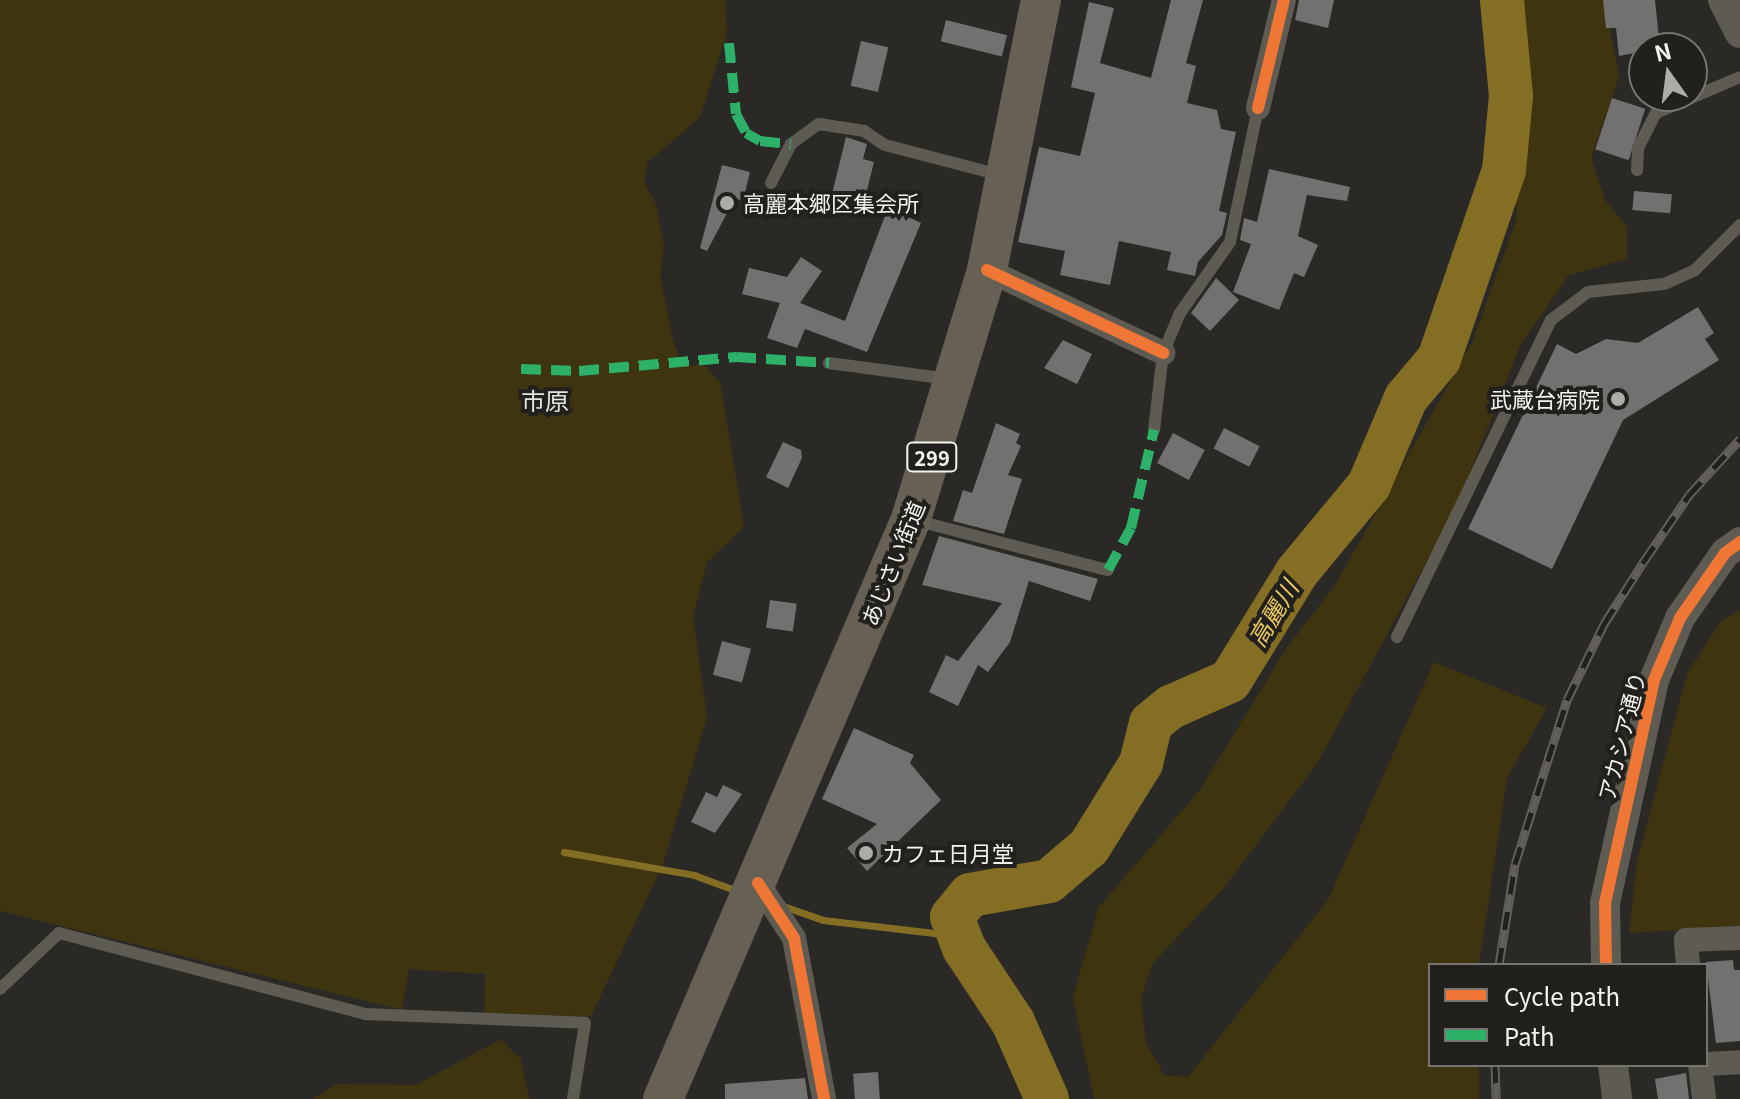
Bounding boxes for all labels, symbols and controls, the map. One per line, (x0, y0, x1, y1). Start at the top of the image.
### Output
north arrow (1628, 32, 1708, 112)
text: N (1651, 33, 1675, 68)
place label: 高麗本郷区集会所 (743, 190, 919, 216)
marker: 高麗本郷区集会所 (718, 194, 736, 212)
district label: 市原 (521, 386, 569, 414)
place label: 武蔵台病院 (1490, 386, 1600, 412)
marker: 武蔵台病院 (1607, 388, 1629, 410)
road number: 299 (906, 441, 958, 473)
street label: あじさい街道 (855, 497, 929, 629)
water label: 高麗川 (1241, 575, 1303, 651)
street label: アカシア通り (1592, 669, 1650, 803)
place label: カフェ日月堂 (882, 840, 1014, 866)
marker: カフェ日月堂 (857, 844, 875, 862)
legend (1428, 963, 1708, 1067)
text: Cycle path (1504, 978, 1620, 1013)
text: Path (1504, 1018, 1555, 1053)

